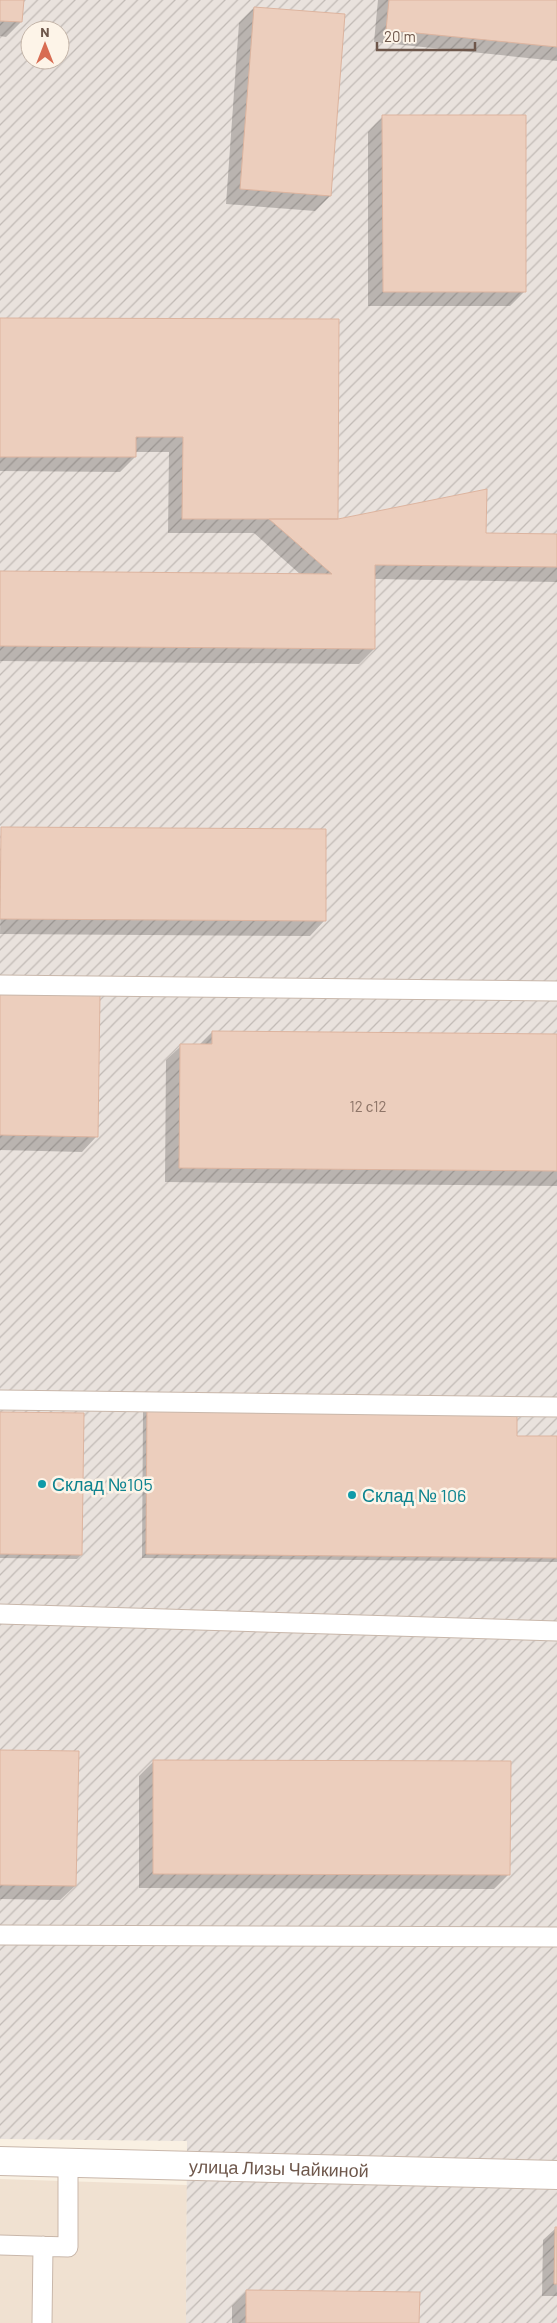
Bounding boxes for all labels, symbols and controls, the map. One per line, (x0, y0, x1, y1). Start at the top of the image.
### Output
north arrow (20, 20, 70, 70)
scale bar (377, 20, 474, 52)
text: N (40, 23, 50, 40)
text: 20 m (384, 27, 416, 45)
house number: 12 с12 (349, 1097, 387, 1115)
place label: Склад №105 (52, 1473, 153, 1495)
marker: Склад №105 (36, 1478, 48, 1490)
place label: Склад № 106 (362, 1484, 466, 1506)
marker: Склад № 106 (346, 1489, 358, 1501)
street label: улица Лизы Чайкиной (189, 2155, 369, 2181)

